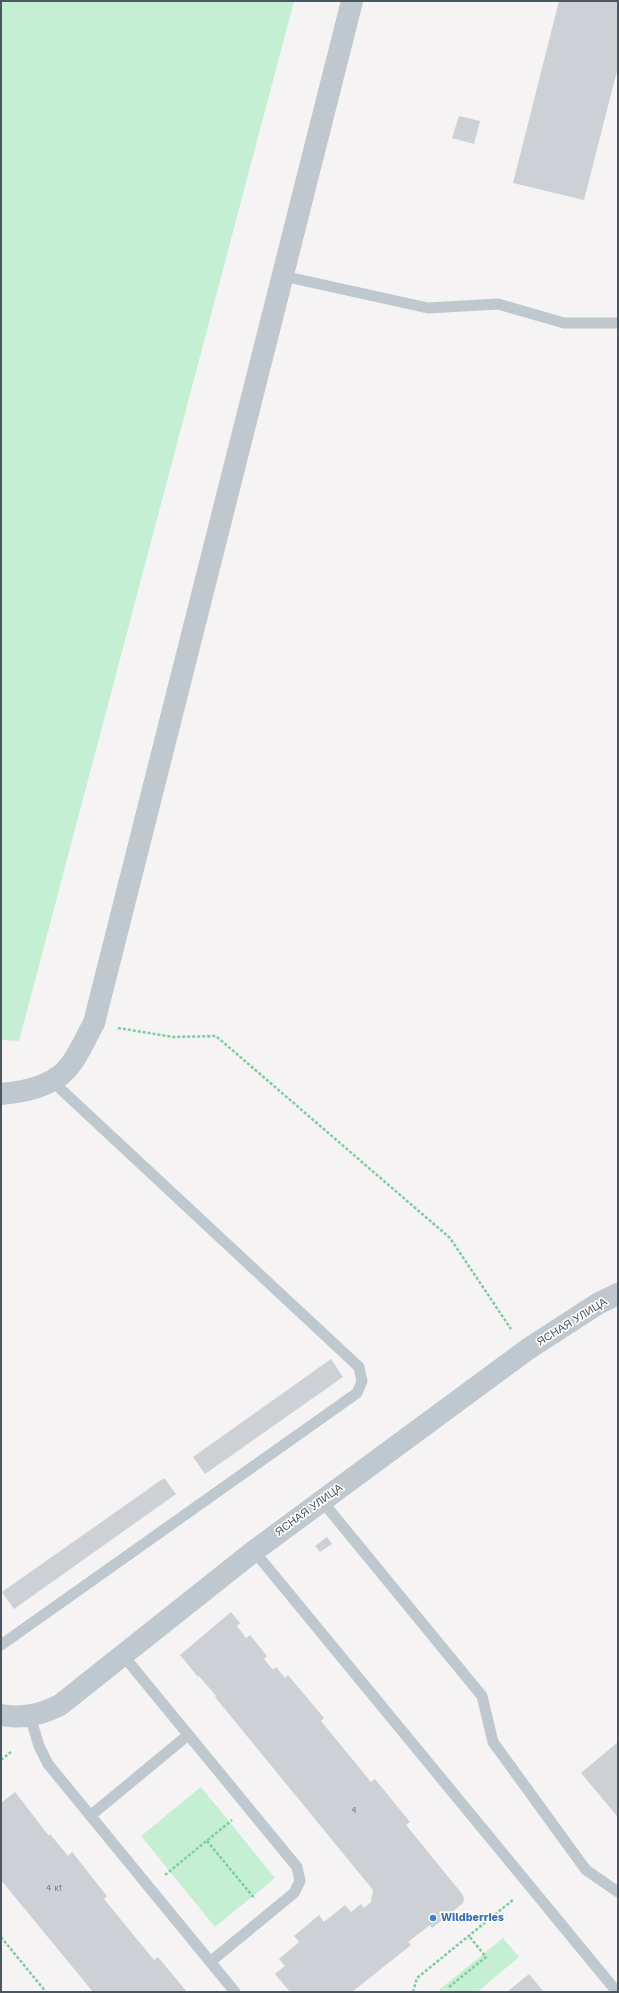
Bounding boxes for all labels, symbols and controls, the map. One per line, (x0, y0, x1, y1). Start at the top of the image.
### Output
street label: ЯСНАЯ УЛИЦА (535, 1295, 609, 1349)
street label: ЯСНАЯ УЛИЦА (273, 1481, 345, 1539)
house number: 4 (351, 1805, 357, 1815)
house number: 4 к1 (46, 1883, 62, 1893)
place label: Wildberries (441, 1911, 504, 1925)
marker: Wildberries (428, 1913, 438, 1923)

